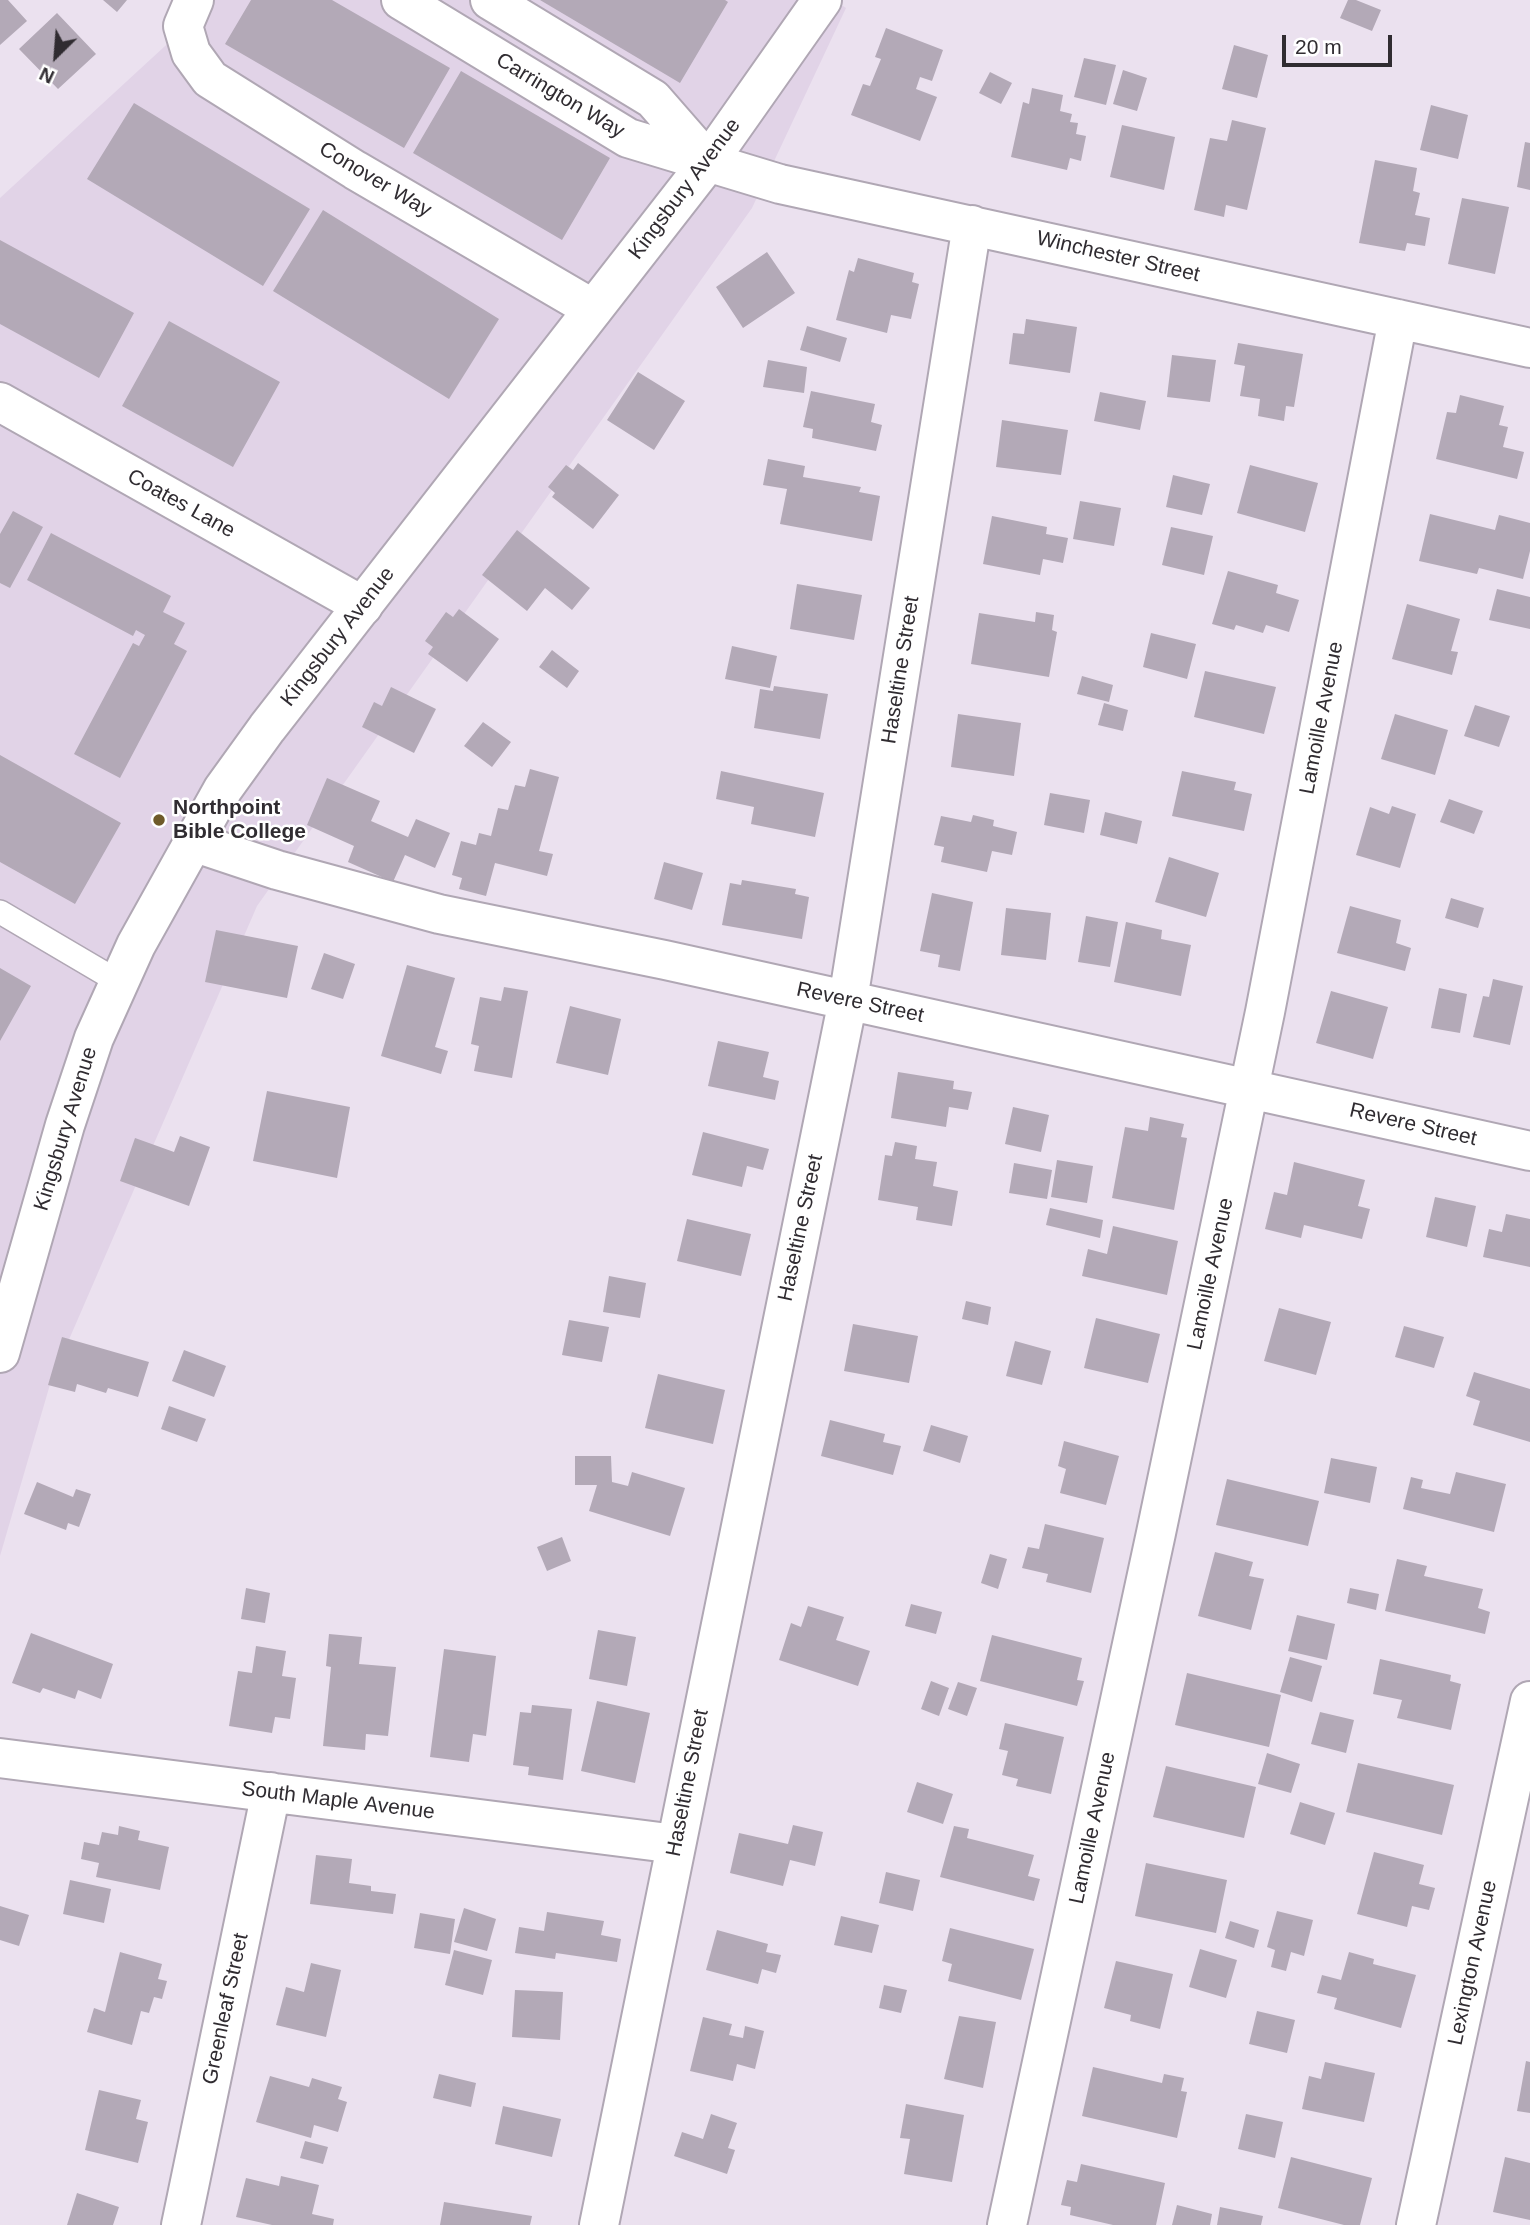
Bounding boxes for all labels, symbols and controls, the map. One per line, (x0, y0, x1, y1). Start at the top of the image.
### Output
north arrow (21, 21, 91, 91)
scale bar (1285, 21, 1395, 65)
text: 20 m (1295, 35, 1342, 58)
street label: Carrington Way (491, 48, 629, 144)
text: N (36, 63, 58, 88)
street label: Kingsbury Avenue (624, 114, 746, 264)
street label: Conover Way (314, 137, 436, 223)
street label: Winchester Street (1034, 226, 1202, 288)
street label: Coates Lane (123, 464, 239, 544)
street label: Kingsbury Avenue (276, 562, 400, 712)
street label: Haseltine Street (877, 594, 925, 746)
street label: Lamoille Avenue (1295, 640, 1349, 796)
place label: Northpoint Bible College (173, 795, 306, 845)
marker: Northpoint Bible College (151, 812, 167, 828)
street label: Revere Street (794, 977, 926, 1029)
street label: Kingsbury Avenue (29, 1044, 103, 1214)
street label: Revere Street (1347, 1098, 1479, 1152)
street label: Haseltine Street (773, 1152, 829, 1304)
street label: Lamoille Avenue (1183, 1196, 1239, 1352)
street label: Haseltine Street (661, 1707, 715, 1859)
street label: Lamoille Avenue (1065, 1750, 1121, 1906)
street label: South Maple Avenue (240, 1777, 436, 1825)
street label: Lexington Avenue (1443, 1878, 1503, 2048)
street label: Greenleaf Street (198, 1931, 254, 2087)

